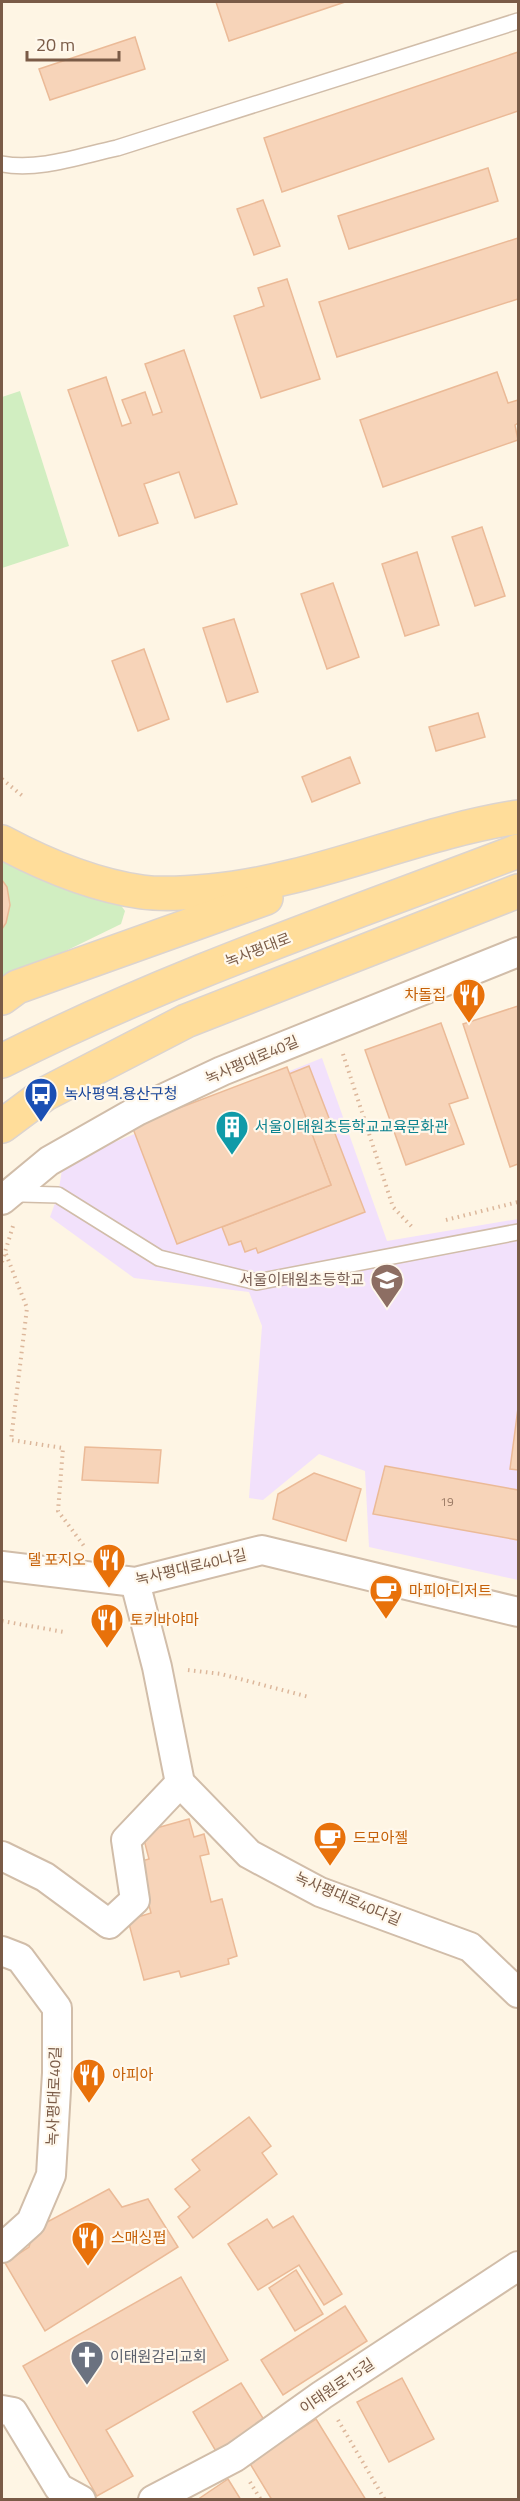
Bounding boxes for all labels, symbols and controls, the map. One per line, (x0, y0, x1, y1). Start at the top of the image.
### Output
scale bar (27, 24, 118, 62)
text: 20 m (36, 31, 75, 58)
street label: 녹사평대로 (221, 926, 294, 973)
restaurant icon: 차돌집 (451, 977, 487, 1024)
place label: 차돌집 (405, 983, 446, 1006)
street label: 녹사평대로40길 (201, 1029, 302, 1090)
bus stop icon: 녹사평역.용산구청 (23, 1076, 59, 1123)
place label: 녹사평역.용산구청 (64, 1082, 178, 1105)
building icon: 서울이태원초등학교교육문화관 (214, 1109, 250, 1156)
place label: 서울이태원초등학교교육문화관 (255, 1115, 448, 1138)
school or university icon: 서울이태원초등학교 (369, 1262, 405, 1309)
place label: 서울이태원초등학교 (240, 1268, 364, 1291)
house number: 19 (440, 1492, 454, 1511)
restaurant icon: 델 포지오 (91, 1542, 127, 1589)
street label: 녹사평대로40나길 (133, 1543, 249, 1590)
place label: 델 포지오 (27, 1548, 86, 1571)
cafe icon: 마피아디저트 (368, 1573, 404, 1620)
place label: 마피아디저트 (409, 1579, 492, 1602)
restaurant icon: 토키바야마 (89, 1602, 125, 1649)
place label: 토키바야마 (130, 1608, 199, 1631)
cafe icon: 드모아젤 (312, 1820, 348, 1867)
place label: 드모아젤 (353, 1826, 408, 1849)
street label: 녹사평대로40다길 (292, 1866, 405, 1931)
street label: 녹사평대로40길 (40, 2046, 67, 2146)
restaurant icon: 아피아 (71, 2057, 107, 2104)
place label: 아피아 (112, 2063, 154, 2086)
restaurant icon: 스매싱펍 (70, 2220, 106, 2267)
place label: 스매싱펍 (111, 2226, 166, 2249)
church icon: 이태원감리교회 (69, 2339, 105, 2386)
place label: 이태원감리교회 (110, 2345, 207, 2368)
street label: 이태원로15길 (295, 2352, 379, 2419)

